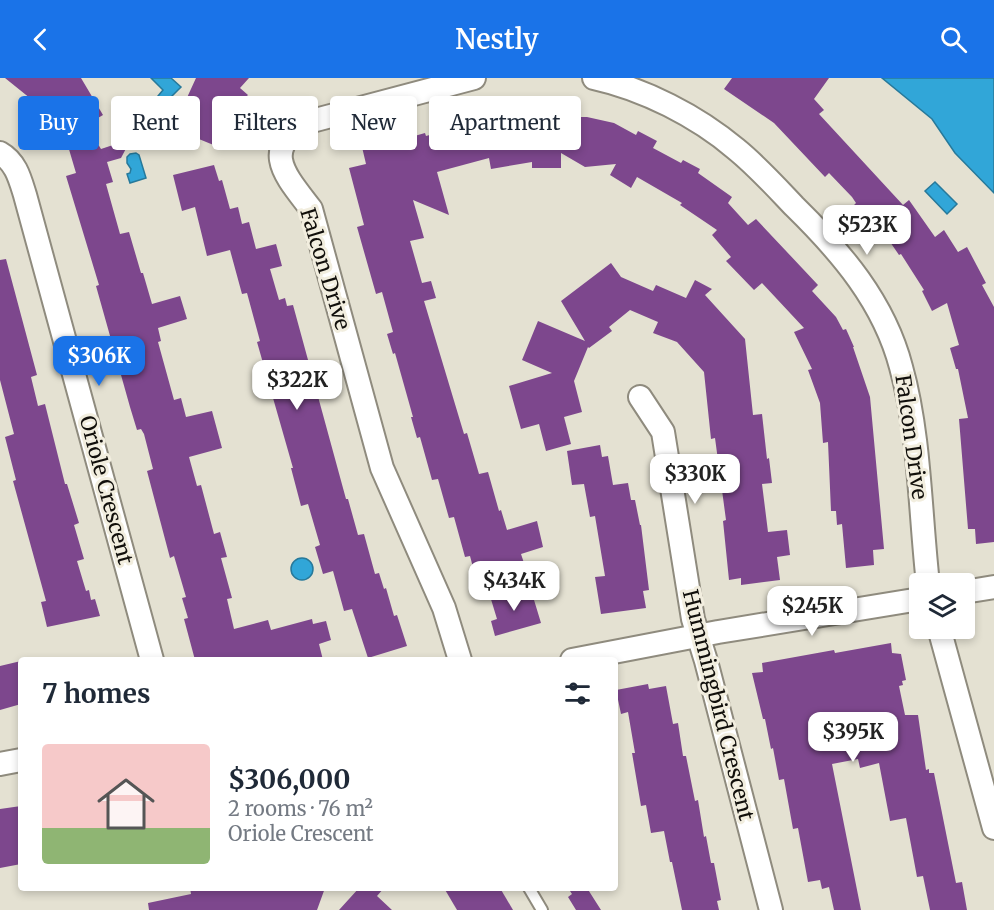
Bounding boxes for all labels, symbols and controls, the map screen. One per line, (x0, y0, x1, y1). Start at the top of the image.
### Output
text: Nestly (455, 22, 539, 56)
icon: back (24, 23, 57, 56)
icon: search (937, 23, 970, 56)
chip: Buy (18, 96, 99, 150)
chip: Rent (111, 96, 200, 150)
chip: Filters (212, 96, 318, 150)
chip: New (330, 96, 417, 150)
chip: Apartment (429, 96, 581, 150)
street label: Falcon Drive (294, 205, 357, 333)
pin: $523K (825, 205, 909, 256)
text: $523K (837, 212, 897, 237)
pin: $306K (57, 336, 141, 387)
text: $306K (67, 343, 131, 368)
pin: $322K (255, 360, 339, 411)
text: $322K (266, 367, 328, 392)
street label: Falcon Drive (889, 373, 934, 501)
street label: Oriole Crescent (74, 413, 139, 567)
pin: $330K (653, 454, 737, 505)
text: $330K (664, 461, 726, 486)
pin: $434K (472, 561, 556, 612)
text: $434K (482, 568, 546, 593)
map controls (909, 573, 975, 639)
button: layers (909, 573, 975, 639)
pin: $245K (770, 586, 854, 637)
street label: Hummingbird Crescent (677, 587, 760, 823)
text: $245K (781, 593, 843, 618)
text: 7 homes (42, 677, 150, 710)
icon: filters (561, 677, 594, 710)
pin: $395K (811, 712, 895, 763)
text: $395K (822, 719, 884, 744)
text: $306,000 (228, 763, 351, 796)
icon: home (90, 768, 162, 840)
text: 2 rooms · 76 m² (228, 796, 373, 821)
text: Oriole Crescent (228, 821, 374, 846)

